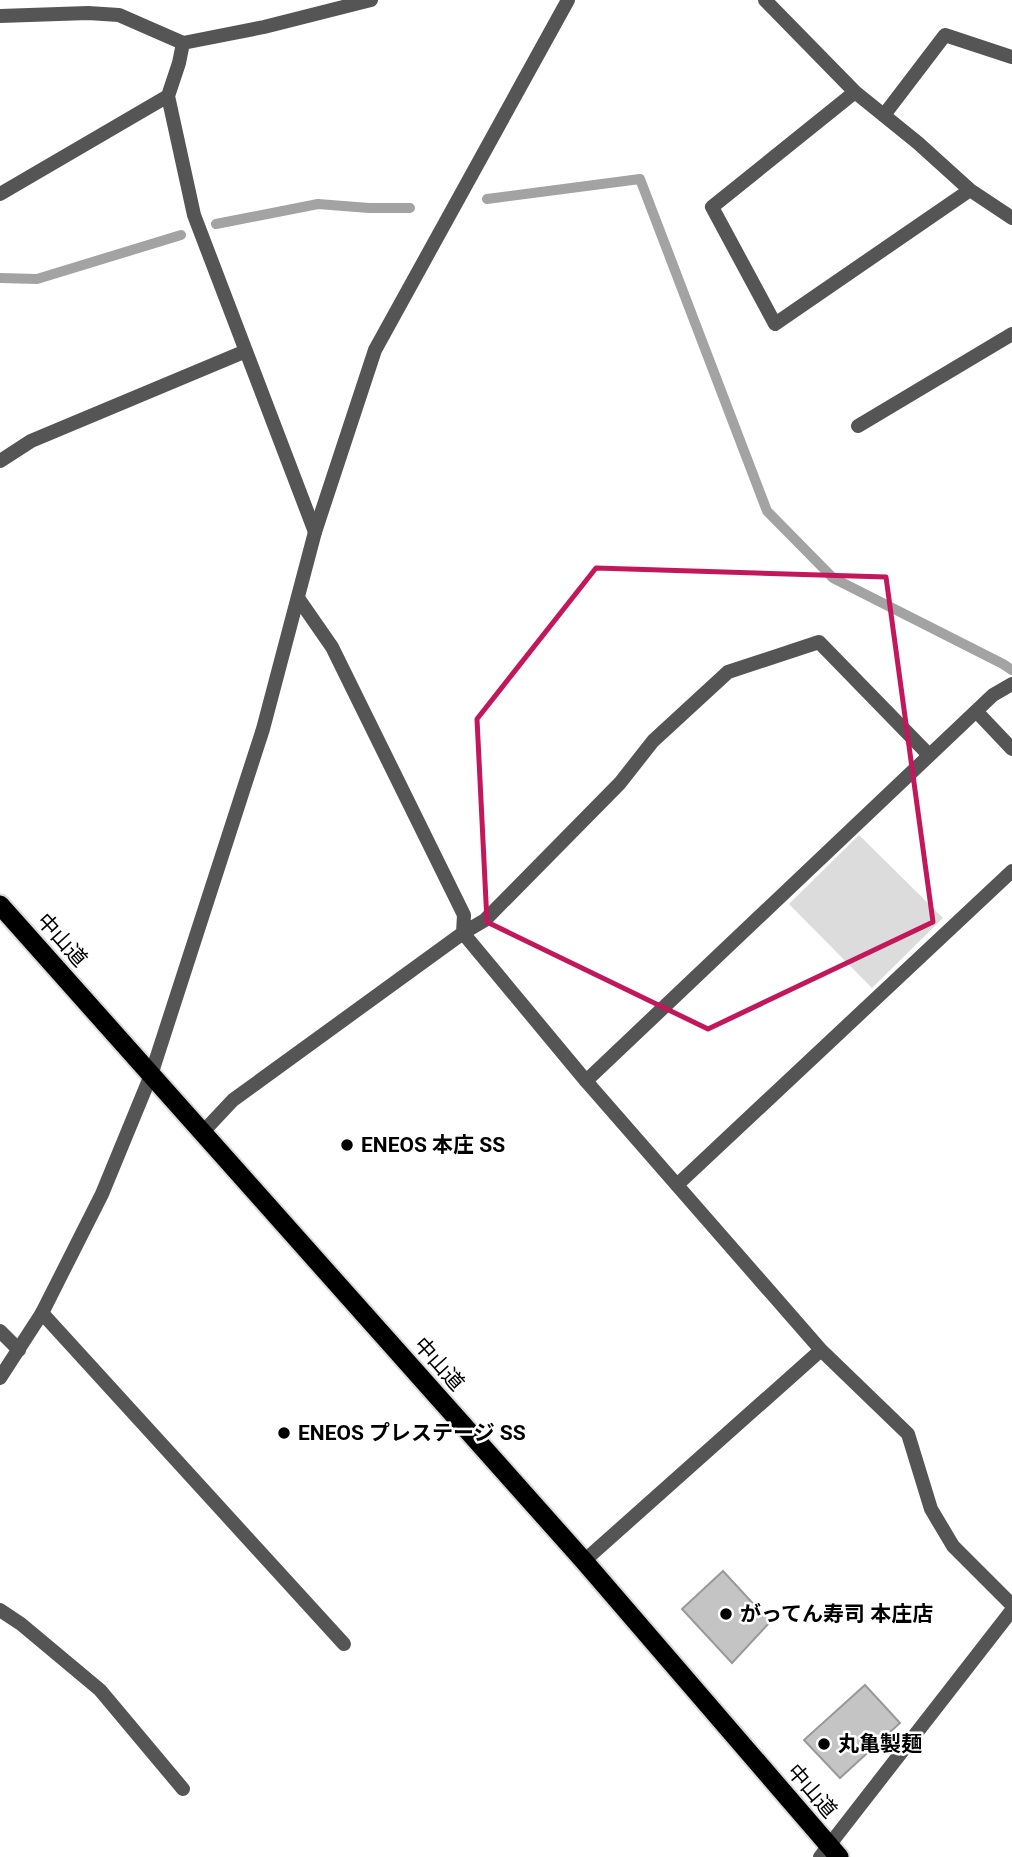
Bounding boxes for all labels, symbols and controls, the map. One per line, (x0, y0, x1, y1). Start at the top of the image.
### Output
street label: 中山道 (32, 909, 92, 971)
place label: ENEOS 本庄 SS (361, 1133, 505, 1157)
marker: ENEOS 本庄 SS (339, 1137, 355, 1153)
street label: 中山道 (409, 1333, 469, 1395)
place label: ENEOS プレステージ SS (298, 1421, 526, 1445)
marker: ENEOS プレステージ SS (276, 1425, 292, 1441)
place label: がってん寿司 本庄店 (740, 1602, 933, 1626)
marker: がってん寿司 本庄店 (718, 1606, 734, 1622)
place label: 丸亀製麺 (838, 1732, 922, 1756)
marker: 丸亀製麺 (816, 1736, 832, 1752)
street label: 中山道 (782, 1759, 842, 1823)

